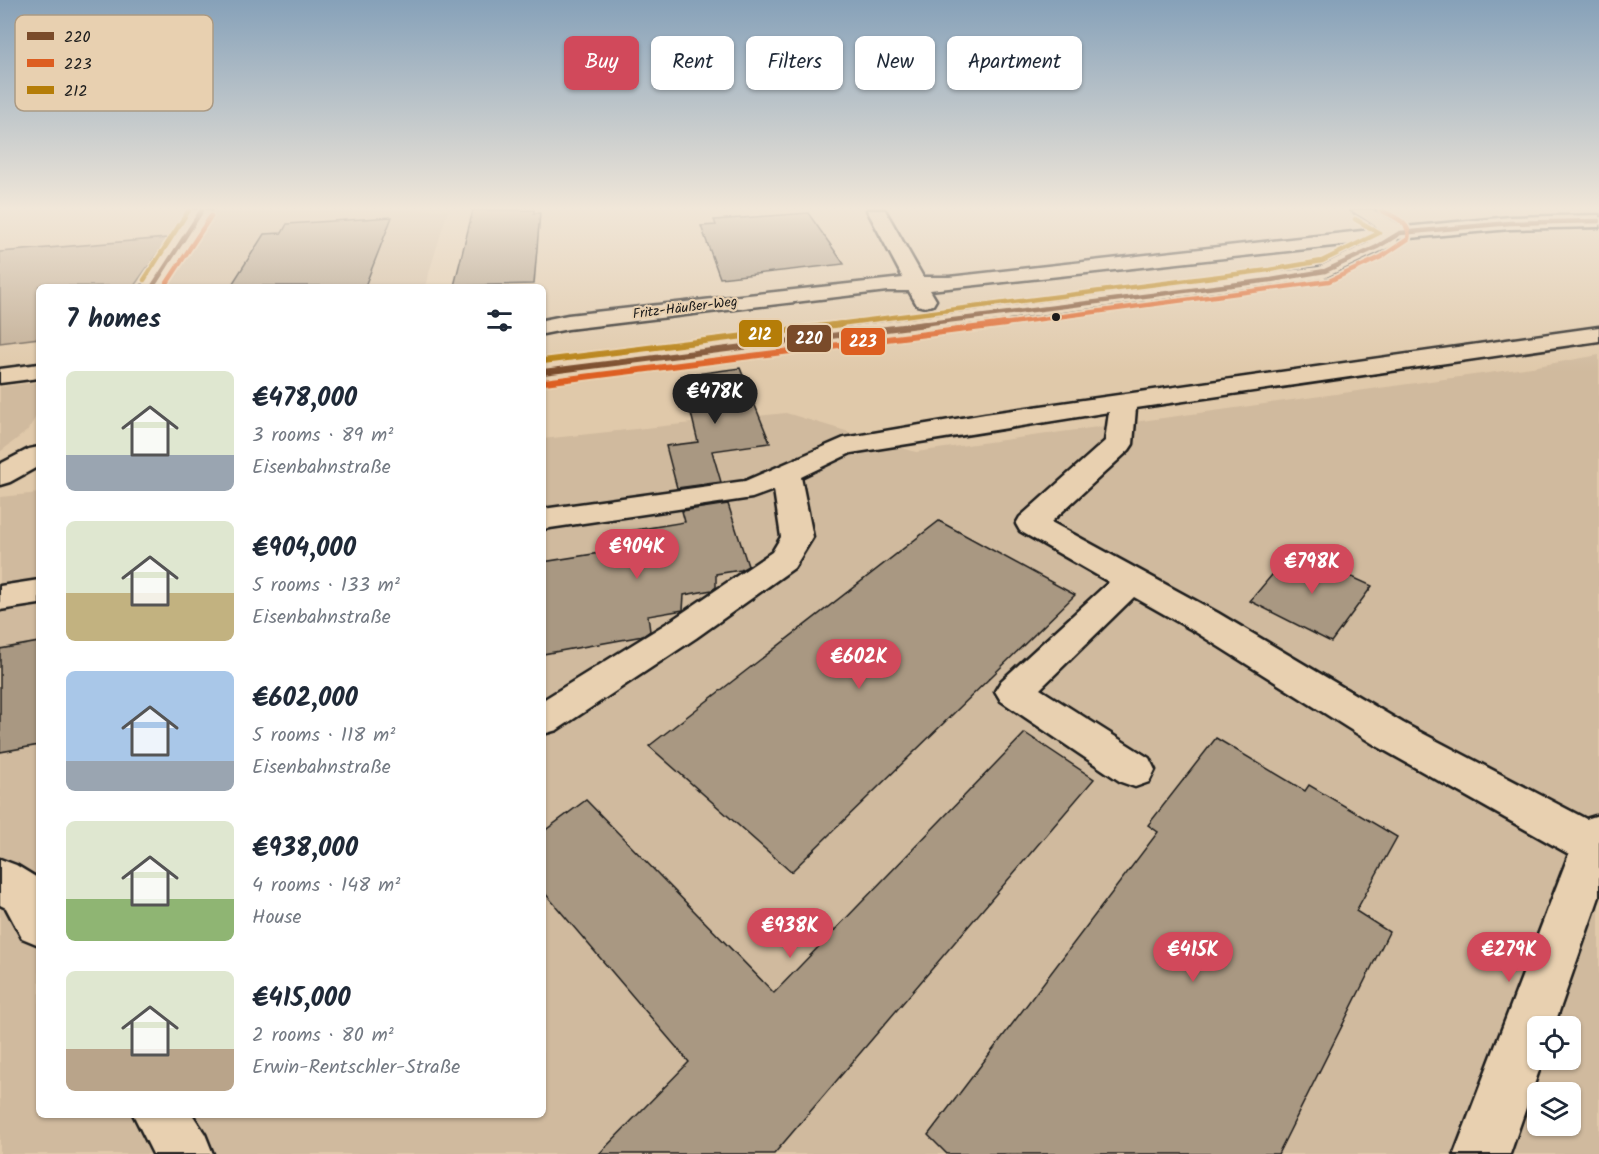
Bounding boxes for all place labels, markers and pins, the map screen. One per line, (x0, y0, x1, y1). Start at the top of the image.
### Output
unlabelled marker (1050, 311, 1062, 323)
pin: €478K (673, 374, 757, 425)
pin: €904K (595, 529, 679, 580)
pin: €798K (1270, 544, 1354, 595)
pin: €602K (817, 639, 901, 690)
pin: €938K (748, 908, 832, 959)
pin: €415K (1151, 932, 1235, 983)
pin: €279K (1467, 932, 1551, 983)

